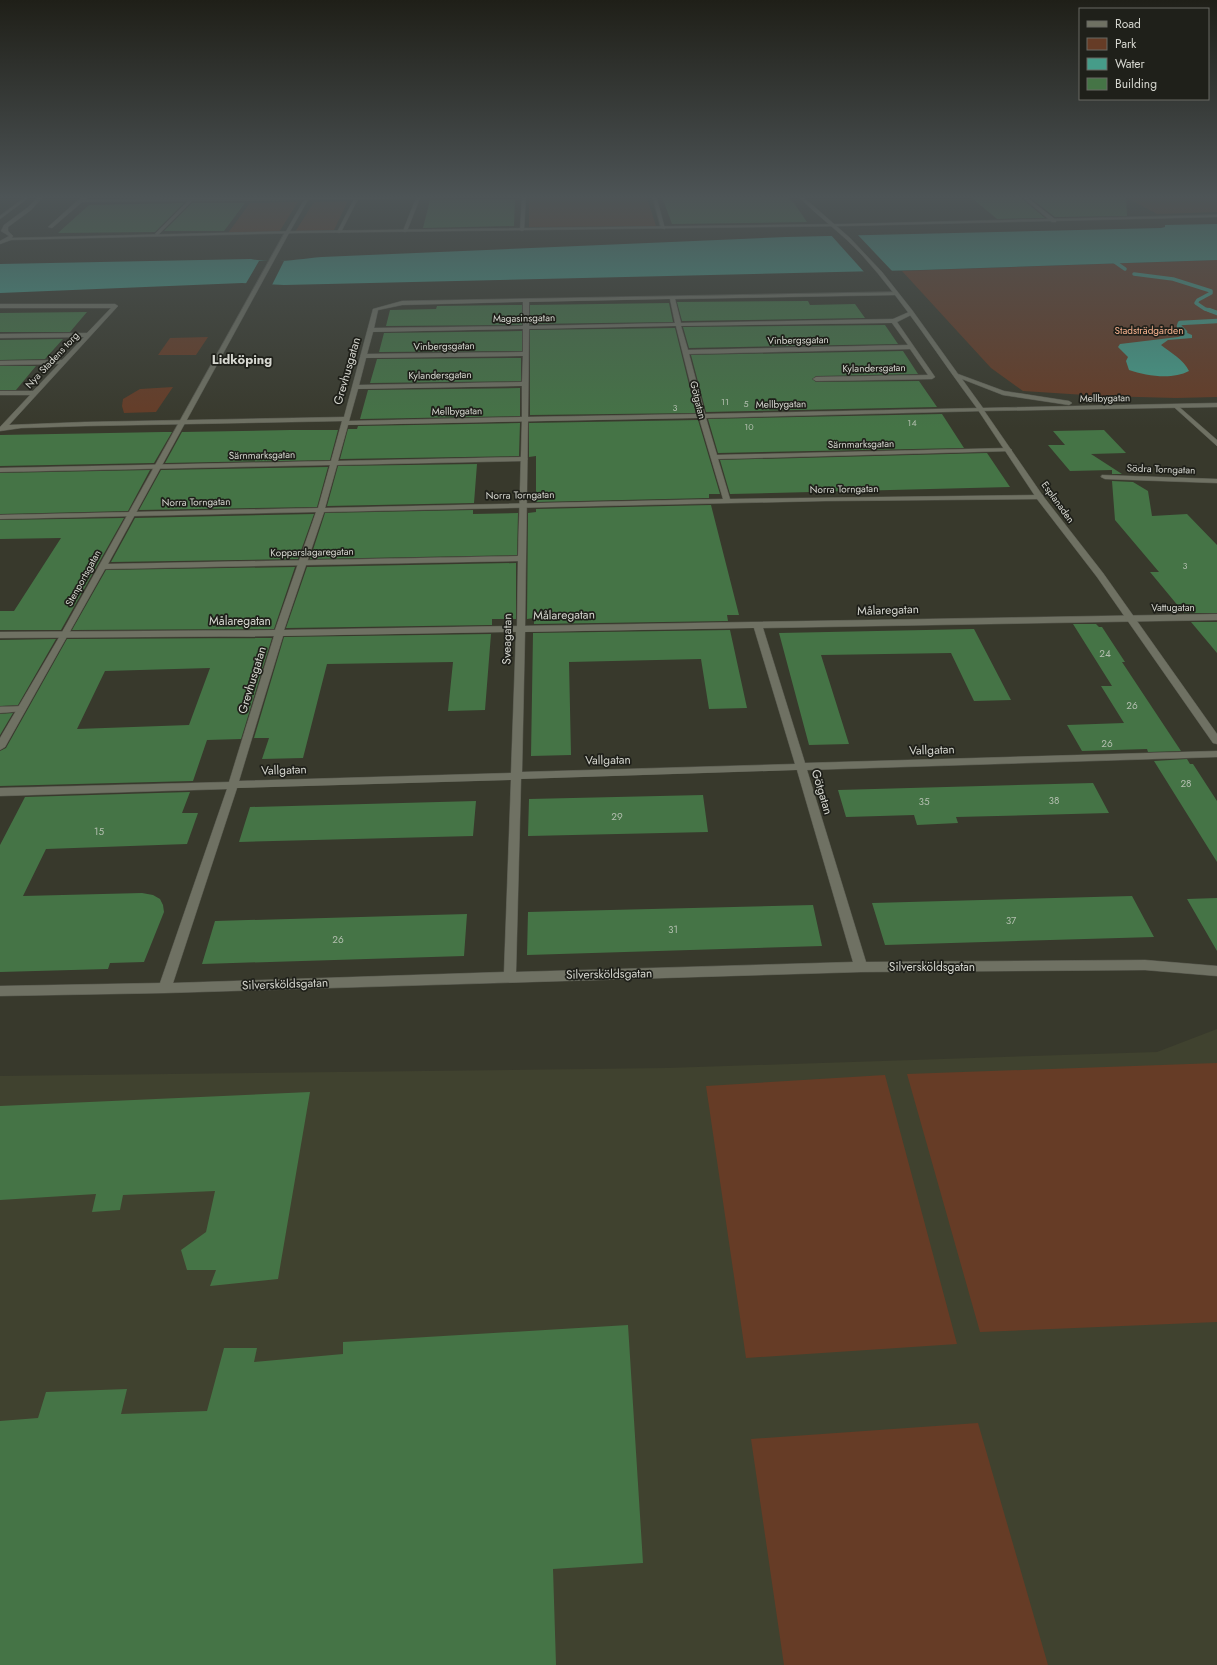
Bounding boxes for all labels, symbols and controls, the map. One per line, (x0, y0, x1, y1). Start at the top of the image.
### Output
legend (1079, 8, 1209, 100)
text: Road (1115, 15, 1141, 33)
text: Park (1115, 35, 1137, 53)
text: Water (1115, 55, 1146, 73)
text: Building (1115, 75, 1157, 93)
street label: Magasinsgatan (493, 310, 555, 326)
park label: Stadsträdgården (1115, 323, 1183, 338)
street label: Nya Stadens torg (22, 328, 82, 392)
street label: Vinbergsgatan (767, 332, 829, 348)
street label: Grevhusgatan (329, 335, 365, 407)
street label: Vinbergsgatan (413, 338, 475, 354)
district label: Lidköping (212, 350, 272, 369)
street label: Kylandersgatan (842, 360, 906, 376)
street label: Kylandersgatan (408, 367, 472, 383)
street label: Götgatan (686, 379, 710, 421)
street label: Mellbygatan (1080, 390, 1130, 406)
house number: 11 (721, 395, 729, 408)
street label: Mellbygatan (756, 396, 806, 412)
house number: 5 (743, 397, 749, 410)
house number: 3 (673, 401, 678, 414)
street label: Mellbygatan (432, 403, 482, 419)
house number: 14 (907, 416, 917, 429)
house number: 10 (744, 420, 754, 433)
street label: Särnmarksgatan (828, 436, 894, 452)
street label: Särnmarksgatan (229, 447, 295, 463)
street label: Södra Torngatan (1126, 460, 1196, 478)
street label: Esplanaden (1038, 478, 1078, 526)
street label: Norra Torngatan (810, 481, 878, 497)
street label: Norra Torngatan (486, 487, 554, 503)
street label: Norra Torngatan (162, 494, 230, 510)
street label: Kopparslagaregatan (270, 544, 354, 560)
street label: Stenportsgatan (61, 547, 105, 609)
house number: 3 (1183, 559, 1188, 572)
street label: Målaregatan (857, 600, 919, 620)
street label: Vattugatan (1151, 600, 1195, 615)
street label: Målaregatan (533, 605, 595, 625)
street label: Målaregatan (209, 612, 271, 630)
street label: Sveagatan (498, 613, 516, 665)
street label: Grevhusgatan (233, 644, 271, 716)
house number: 24 (1099, 646, 1111, 661)
house number: 26 (1126, 698, 1138, 713)
house number: 26 (1101, 736, 1113, 751)
street label: Vallgatan (909, 740, 955, 760)
street label: Vallgatan (585, 751, 631, 769)
street label: Vallgatan (261, 760, 307, 780)
street label: Götgatan (807, 767, 837, 817)
house number: 28 (1180, 776, 1192, 791)
house number: 38 (1049, 793, 1059, 808)
house number: 35 (918, 794, 930, 809)
house number: 29 (611, 809, 623, 824)
house number: 15 (94, 824, 104, 839)
house number: 37 (1006, 913, 1017, 928)
house number: 31 (668, 922, 678, 937)
house number: 26 (332, 932, 344, 947)
street label: Silversköldsgatan (889, 958, 975, 976)
street label: Silversköldsgatan (566, 964, 652, 984)
street label: Silversköldsgatan (242, 973, 328, 995)

